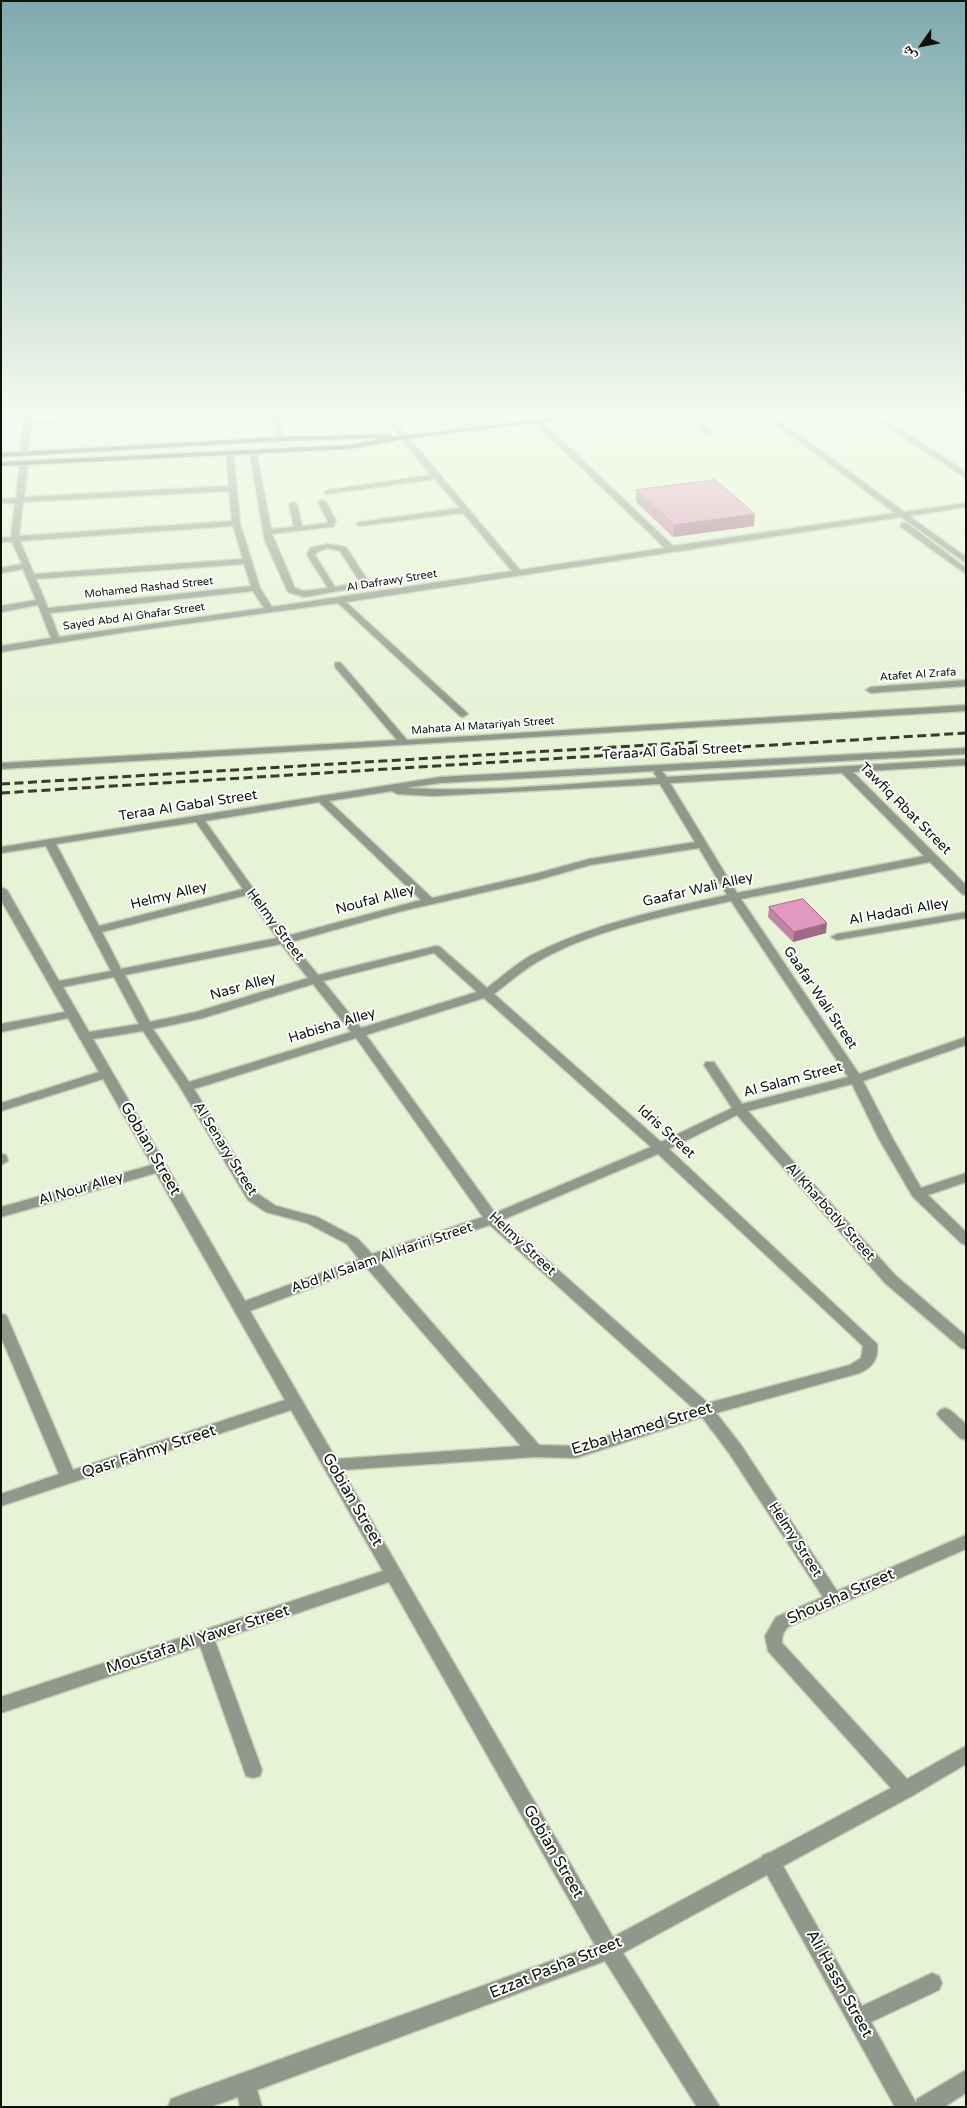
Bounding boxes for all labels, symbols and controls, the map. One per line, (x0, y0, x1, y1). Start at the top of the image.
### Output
north arrow (897, 20, 947, 70)
text: ش (898, 43, 920, 64)
street label: Al Dafrawy Street (346, 567, 438, 595)
street label: Mohamed Rashad Street (84, 575, 214, 601)
street label: Sayed Abd Al Ghafar Street (62, 601, 206, 633)
street label: Atafet Al Zrafa (879, 666, 957, 684)
street label: Mahata Al Matariyah Street (411, 714, 555, 738)
street label: Teraa Al Gabal Street (602, 740, 742, 764)
street label: Tawfiq Rbat Street (856, 760, 954, 858)
street label: Teraa Al Gabal Street (118, 787, 258, 825)
street label: Gaafar Wali Alley (641, 869, 755, 911)
street label: Helmy Alley (129, 878, 209, 914)
street label: Noufal Alley (334, 881, 416, 919)
street label: Helmy Street (243, 886, 307, 964)
street label: Al Hadadi Alley (848, 895, 950, 929)
street label: Gaafar Wali Street (779, 943, 861, 1053)
street label: Nasr Alley (208, 970, 278, 1004)
street label: Habisha Alley (286, 1005, 378, 1047)
street label: Al Salam Street (742, 1059, 844, 1101)
street label: Gobian Street (116, 1099, 184, 1199)
street label: Al Senary Street (190, 1099, 260, 1199)
street label: Idris Street (634, 1102, 698, 1162)
street label: Al Kharbotly Street (782, 1160, 878, 1264)
street label: Al Nour Alley (37, 1169, 125, 1209)
street label: Helmy Street (485, 1209, 559, 1279)
street label: Abd Al Salam Al Hariri Street (289, 1219, 475, 1297)
street label: Ezba Hamed Street (569, 1398, 715, 1460)
street label: Qasr Fahmy Street (79, 1421, 219, 1483)
street label: Gobian Street (318, 1450, 386, 1550)
street label: Helmy Street (765, 1499, 825, 1581)
street label: Shousha Street (784, 1565, 898, 1629)
street label: Moustafa Al Yawer Street (104, 1601, 292, 1679)
street label: Gobian Street (519, 1802, 587, 1902)
street label: Ali Hassn Street (802, 1927, 876, 2041)
street label: Ezzat Pasha Street (487, 1933, 625, 2003)

